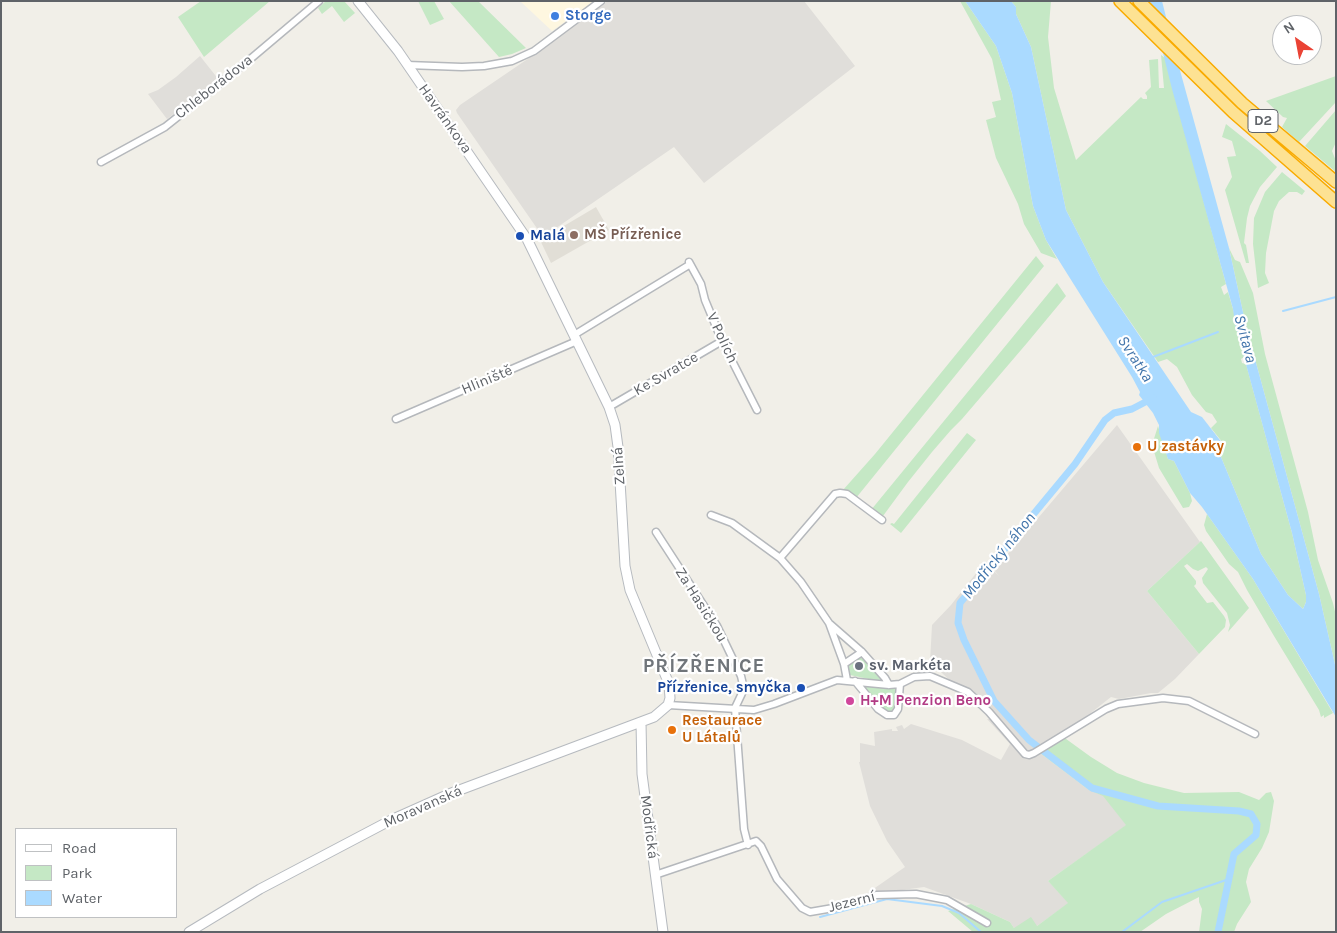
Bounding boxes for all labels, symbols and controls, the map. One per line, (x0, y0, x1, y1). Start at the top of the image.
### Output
place label: Storge (565, 7, 611, 25)
marker: Storge (549, 10, 561, 22)
north arrow (1272, 15, 1322, 65)
text: N (1280, 18, 1298, 38)
street label: Chleborádova (172, 51, 256, 123)
street label: Havránkova (414, 81, 476, 157)
road number: D2 (1248, 110, 1278, 132)
place label: MŠ Přízřenice (584, 226, 681, 244)
place label: Malá (530, 227, 565, 245)
marker: MŠ Přízřenice (568, 229, 580, 241)
marker: Malá (514, 230, 526, 242)
street label: V Polích (702, 310, 742, 366)
water label: Svitava (1229, 313, 1261, 365)
water label: Svratka (1113, 332, 1157, 386)
street label: Ke Svratce (630, 348, 702, 400)
street label: Hliniště (459, 361, 515, 399)
place label: U zastávky (1147, 438, 1224, 456)
marker: U zastávky (1131, 441, 1143, 453)
street label: Zelná (609, 446, 629, 486)
water label: Modřický náhon (958, 509, 1040, 603)
street label: Za Hasičkou (671, 564, 731, 646)
district label: PŘÍZŘENICE (641, 654, 767, 678)
place label: sv. Markéta (869, 657, 951, 675)
marker: sv. Markéta (853, 660, 865, 672)
place label: Přízřenice, smyčka (657, 679, 791, 697)
marker: Přízřenice, smyčka (795, 682, 807, 694)
place label: H+M Penzion Beno (860, 692, 991, 710)
marker: H+M Penzion Beno (844, 695, 856, 707)
place label: Restaurace U Látalů (682, 712, 762, 747)
marker: Restaurace U Látalů (666, 724, 678, 736)
street label: Moravanská (381, 782, 465, 832)
street label: Modřická (636, 794, 662, 860)
legend (15, 828, 178, 918)
text: Road (62, 839, 97, 857)
text: Park (62, 864, 92, 882)
street label: Jezerní (827, 888, 877, 916)
text: Water (62, 889, 102, 907)

